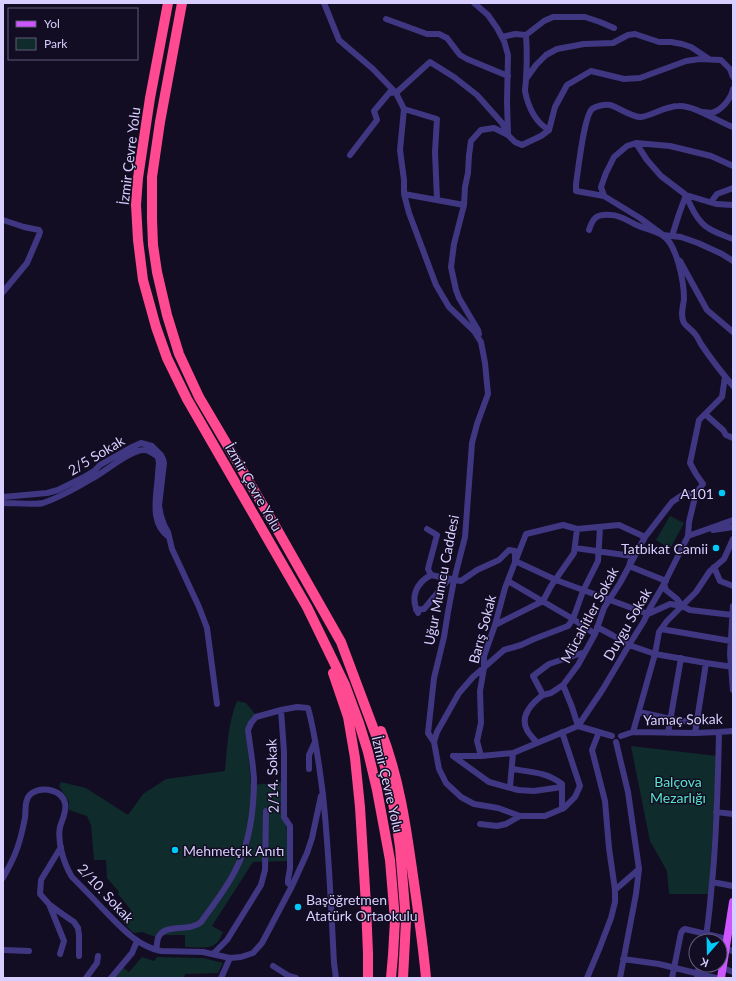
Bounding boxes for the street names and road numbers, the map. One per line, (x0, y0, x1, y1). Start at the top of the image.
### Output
street label: İzmir Çevre Yolu (115, 106, 143, 206)
street label: 2/5 Sokak (65, 431, 128, 478)
street label: İzmir Çevre Yolu (222, 440, 286, 534)
street label: Uğur Mumcu Caddesi (420, 513, 462, 647)
street label: Mücahitler Sokak (557, 563, 622, 666)
street label: Duygu Sokak (599, 584, 655, 663)
street label: Barış Sokak (465, 592, 500, 665)
street label: Yamaç Sokak (643, 710, 724, 728)
street label: İzmir Çevre Yolu (369, 734, 407, 834)
street label: 2/14. Sokak (262, 738, 282, 813)
street label: 2/10. Sokak (74, 860, 138, 927)

